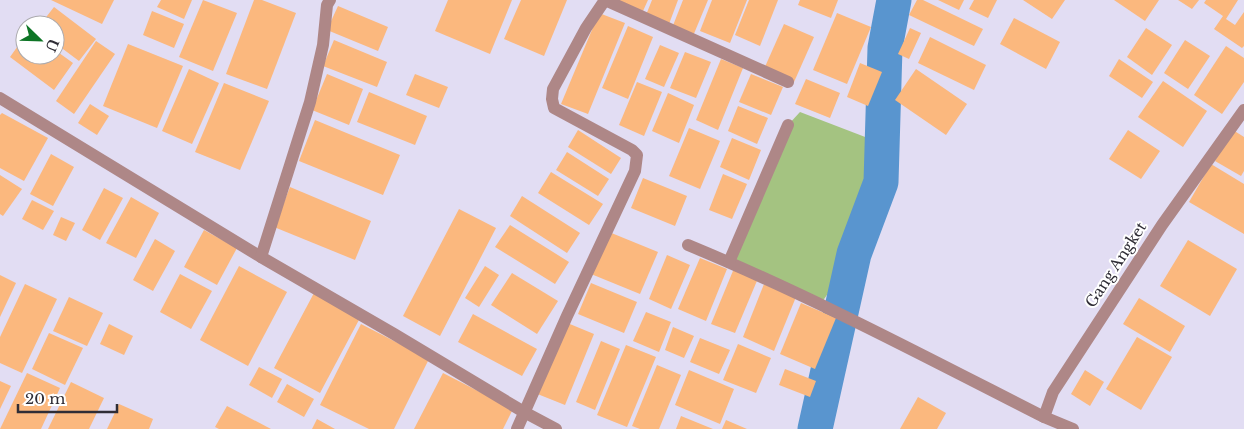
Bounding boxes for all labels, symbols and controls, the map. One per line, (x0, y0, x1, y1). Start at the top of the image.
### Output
north arrow (15, 15, 65, 65)
text: U (41, 36, 63, 55)
street label: Gang Angket (1081, 218, 1150, 311)
scale bar (18, 382, 116, 414)
text: 20 m (25, 389, 65, 408)

